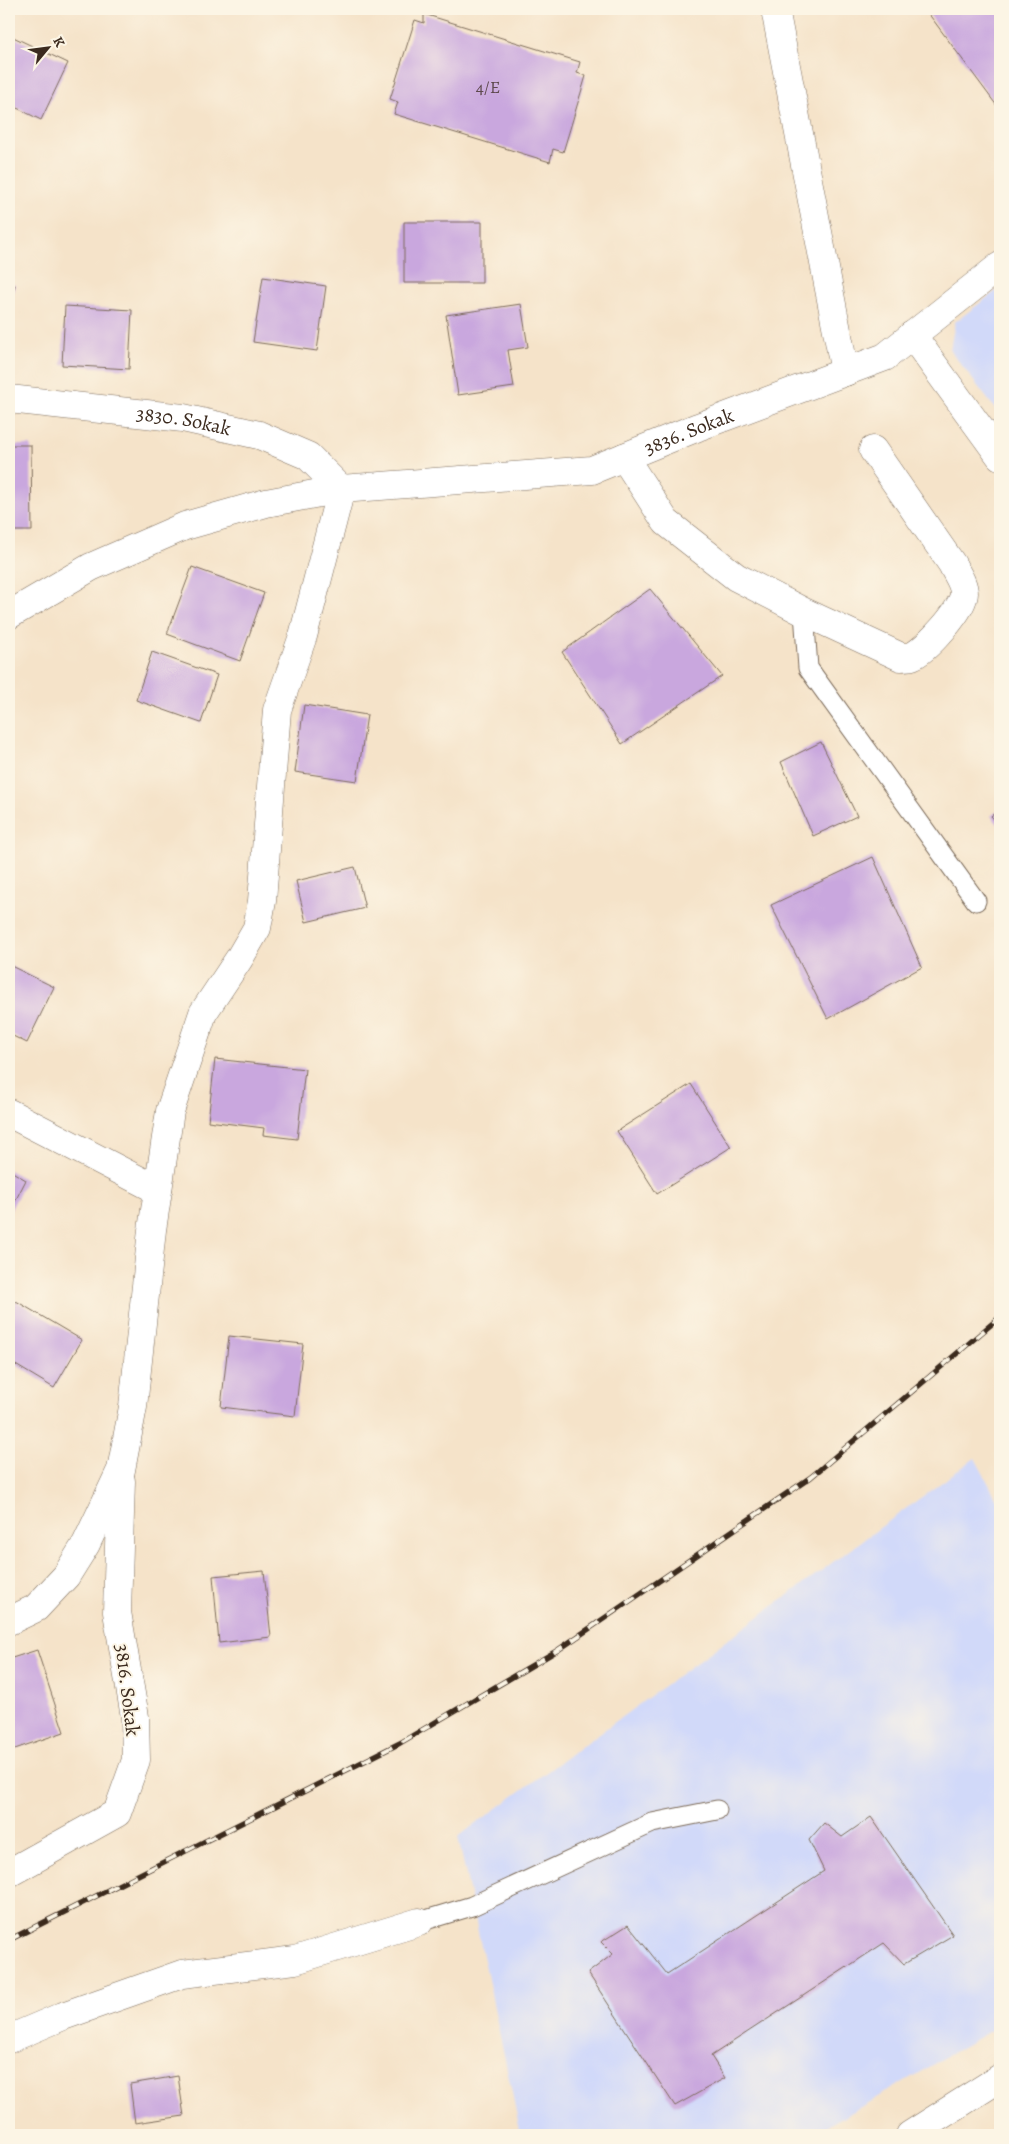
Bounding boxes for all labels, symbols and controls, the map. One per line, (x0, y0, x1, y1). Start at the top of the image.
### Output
north arrow (22, 22, 72, 72)
text: K (48, 33, 70, 51)
house number: 4/E (476, 75, 500, 99)
street label: 3830. Sokak (135, 400, 234, 442)
street label: 3836. Sokak (640, 402, 738, 462)
street label: 3816. Sokak (108, 1642, 147, 1738)

